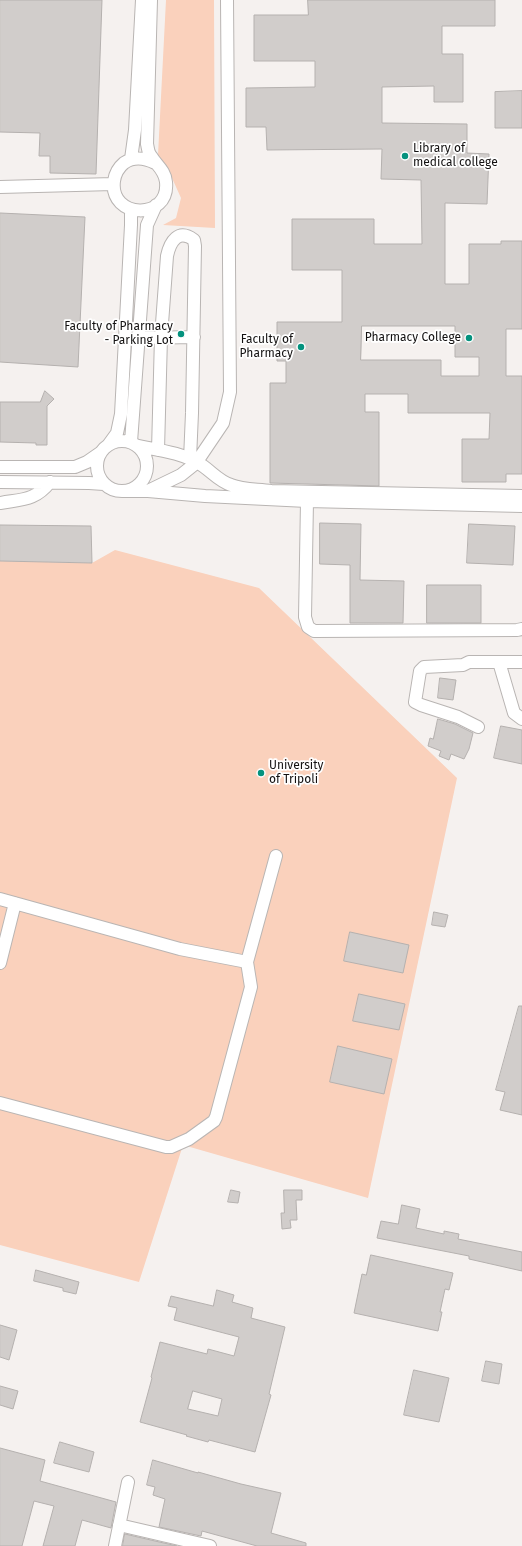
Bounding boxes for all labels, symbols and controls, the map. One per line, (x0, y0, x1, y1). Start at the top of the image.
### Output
place label: Library of medical college (413, 142, 498, 170)
marker: Library of medical college (400, 151, 410, 161)
place label: Faculty of Pharmacy - Parking Lot (64, 320, 173, 348)
marker: Faculty of Pharmacy - Parking Lot (176, 329, 186, 339)
place label: Pharmacy College (365, 331, 461, 345)
place label: Faculty of Pharmacy (240, 333, 293, 361)
marker: Pharmacy College (464, 333, 474, 343)
marker: Faculty of Pharmacy (296, 342, 306, 352)
place label: University of Tripoli (269, 759, 323, 787)
marker: University of Tripoli (256, 768, 266, 778)

